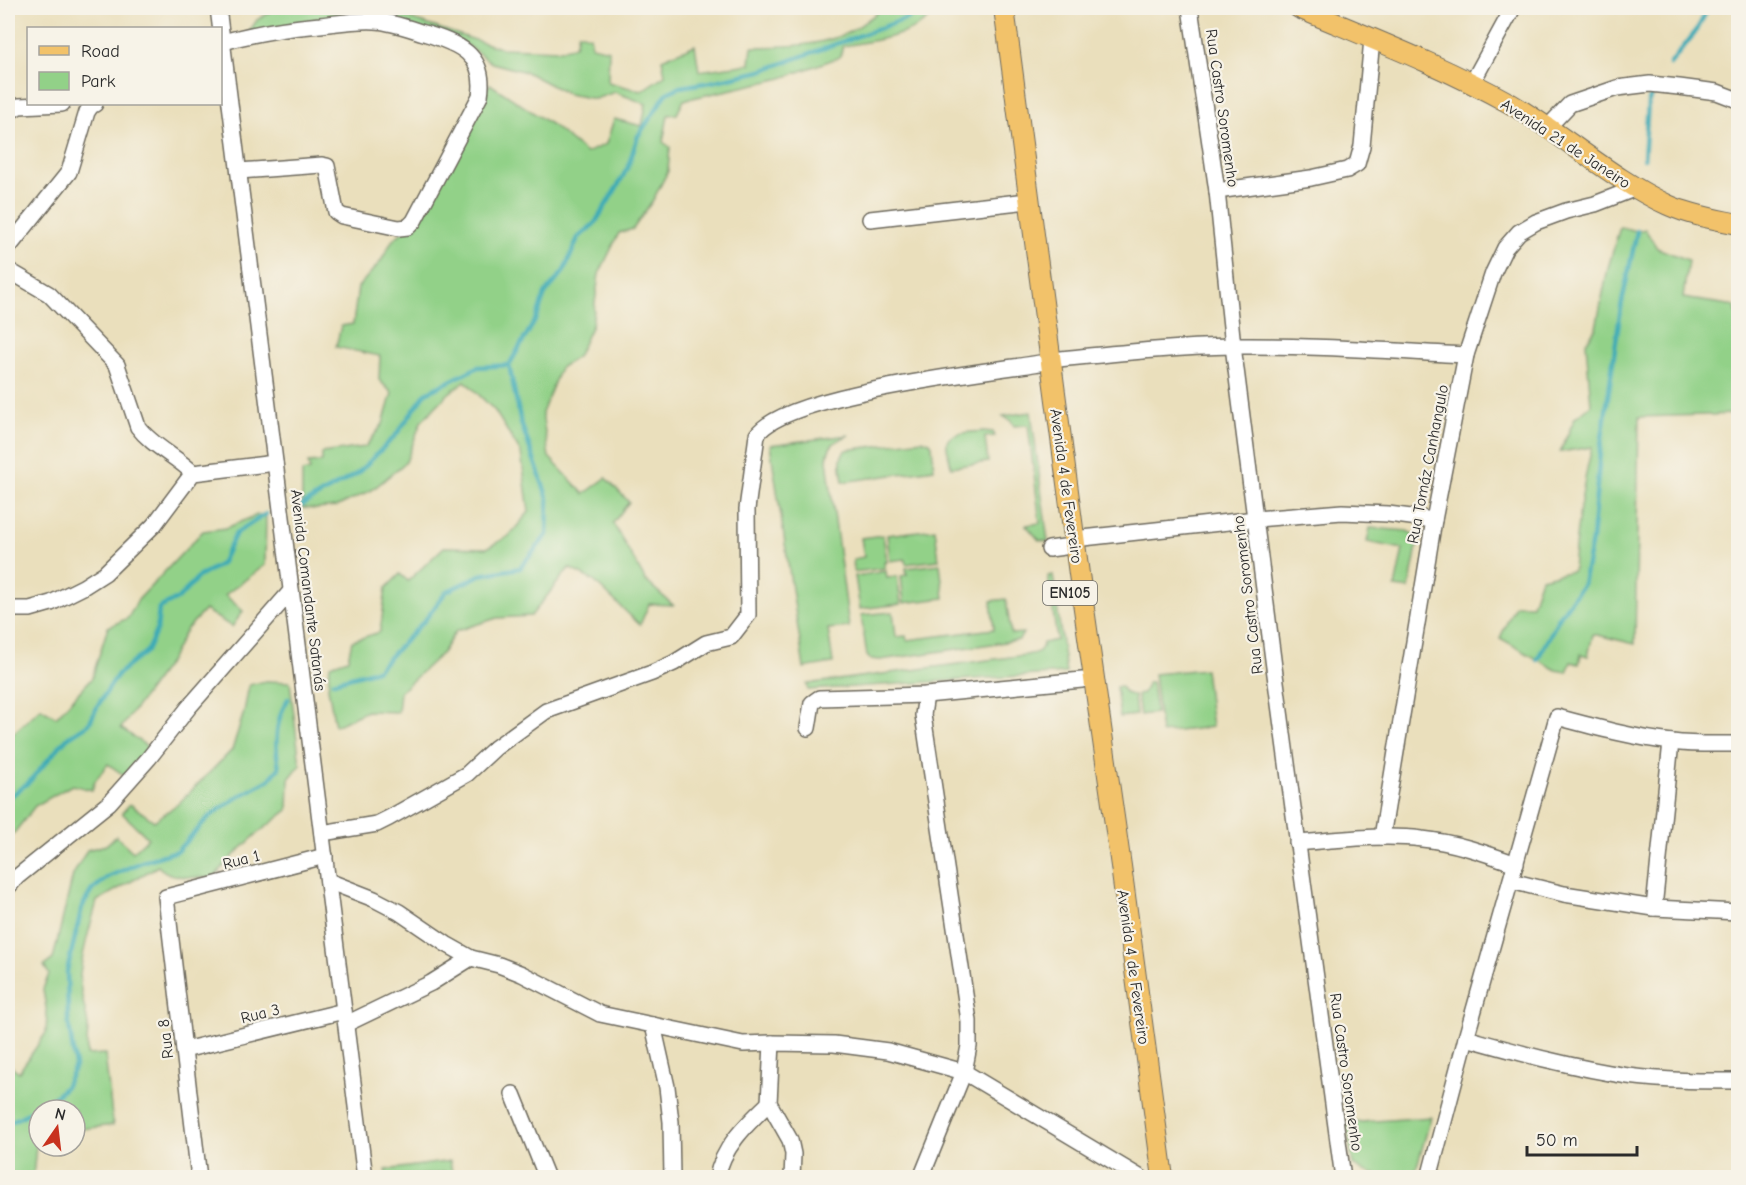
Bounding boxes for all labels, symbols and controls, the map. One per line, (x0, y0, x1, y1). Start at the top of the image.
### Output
legend (27, 27, 222, 105)
street label: Rua Castro Soromenho (1202, 28, 1242, 188)
text: Road (81, 41, 120, 62)
text: Park (81, 71, 116, 92)
street label: Avenida 21 de Janeiro (1497, 95, 1634, 192)
street label: Rua Tomáz Canhangulo (1404, 383, 1452, 545)
street label: Avenida 4 de Fevereiro (1046, 408, 1086, 565)
street label: Avenida Comandante Satanás (287, 488, 329, 692)
street label: Rua Castro Soromenho (1229, 515, 1267, 675)
road number: EN105 (1043, 581, 1097, 605)
street label: Rua 1 (221, 847, 262, 873)
street label: Avenida 4 de Fevereiro (1113, 889, 1153, 1046)
street label: Rua Castro Soromenho (1326, 992, 1366, 1152)
street label: Rua 3 (239, 1000, 282, 1027)
street label: Rua 8 (155, 1018, 177, 1060)
north arrow (27, 1098, 87, 1158)
text: N (53, 1104, 68, 1124)
scale bar (1527, 1119, 1636, 1157)
text: 50 m (1536, 1130, 1578, 1151)

